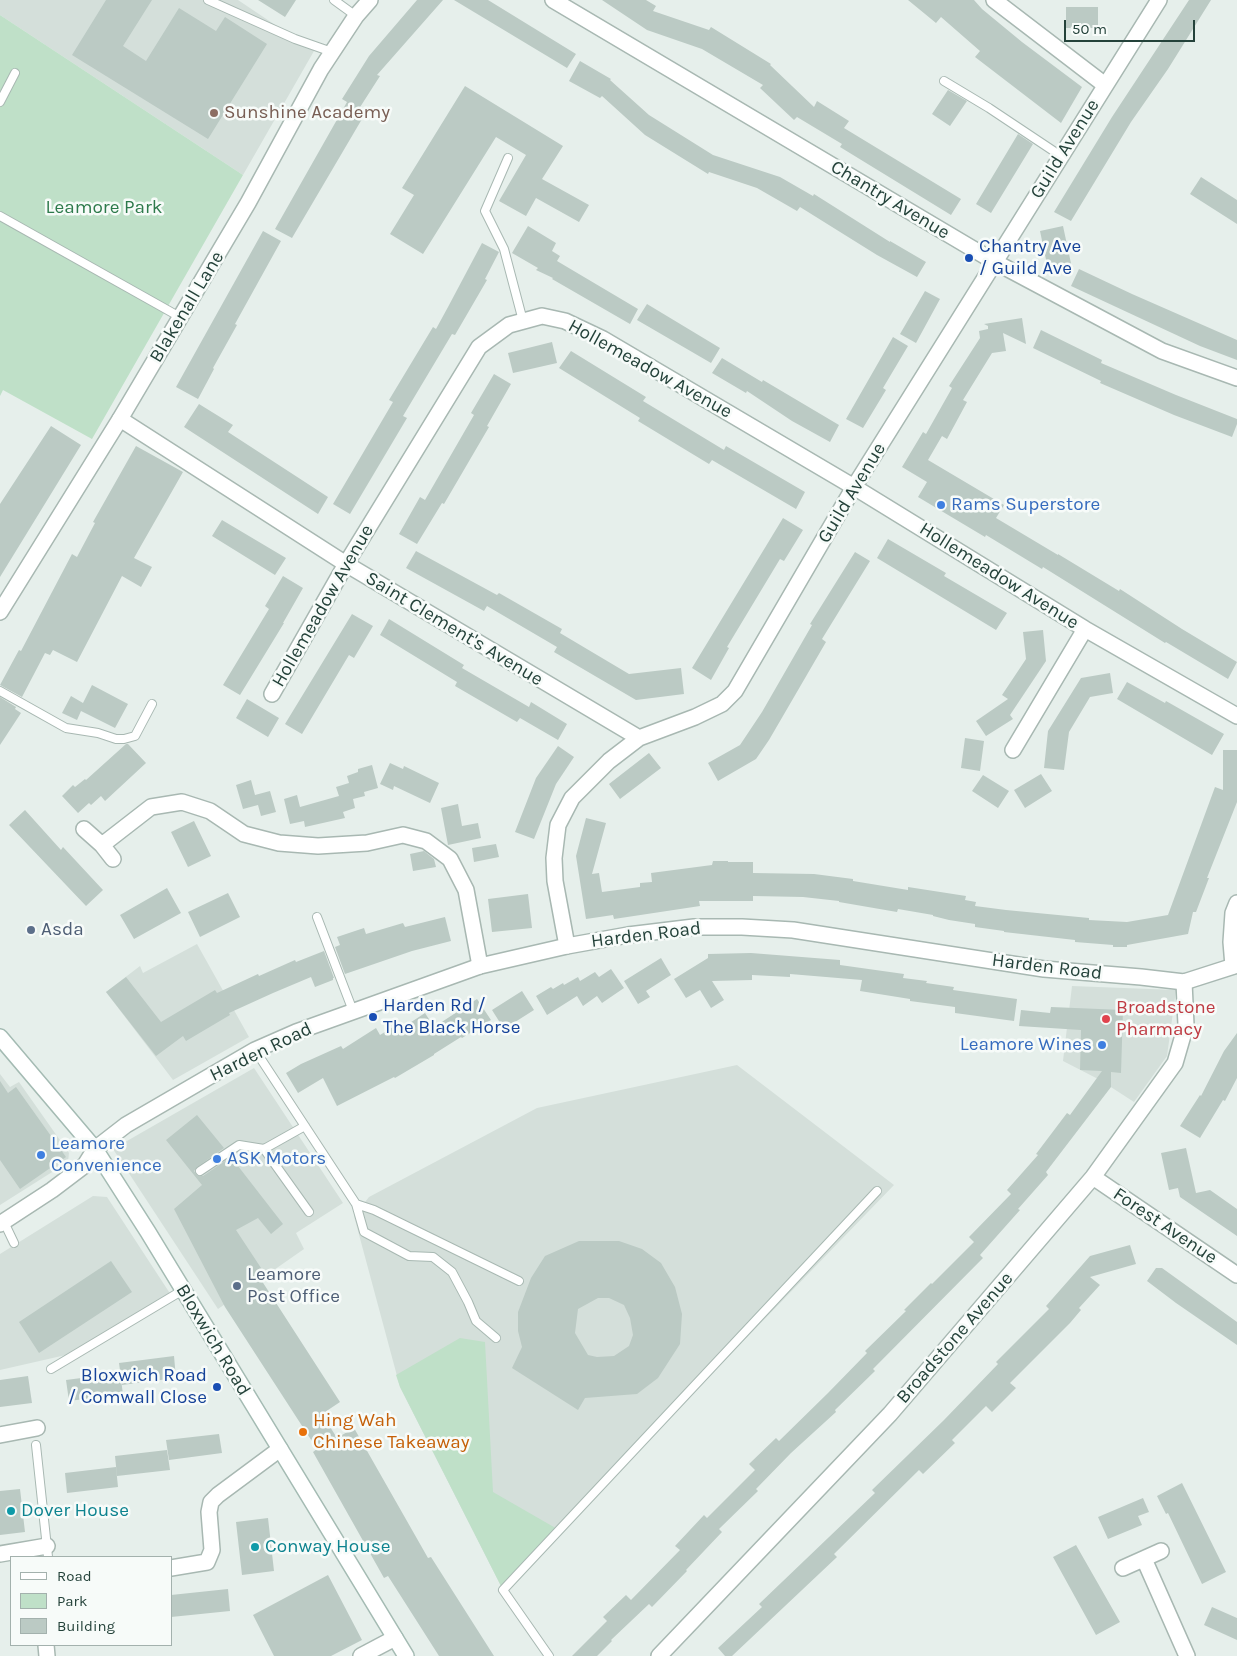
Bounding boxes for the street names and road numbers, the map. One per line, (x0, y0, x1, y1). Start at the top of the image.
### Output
street label: Guild Avenue (1025, 95, 1105, 203)
street label: Chantry Avenue (826, 155, 954, 245)
street label: Blakenall Lane (145, 247, 229, 367)
street label: Hollemeadow Avenue (564, 314, 736, 424)
street label: Guild Avenue (813, 439, 891, 547)
street label: Hollemeadow Avenue (915, 518, 1083, 634)
street label: Hollemeadow Avenue (267, 521, 379, 691)
street label: Saint Clement's Avenue (361, 567, 547, 691)
street label: Harden Road (590, 917, 702, 953)
street label: Harden Road (991, 949, 1103, 985)
street label: Harden Road (206, 1017, 316, 1087)
street label: Forest Avenue (1109, 1183, 1221, 1269)
street label: Broadstone Avenue (892, 1268, 1018, 1408)
street label: Bloxwich Road (171, 1280, 255, 1400)

